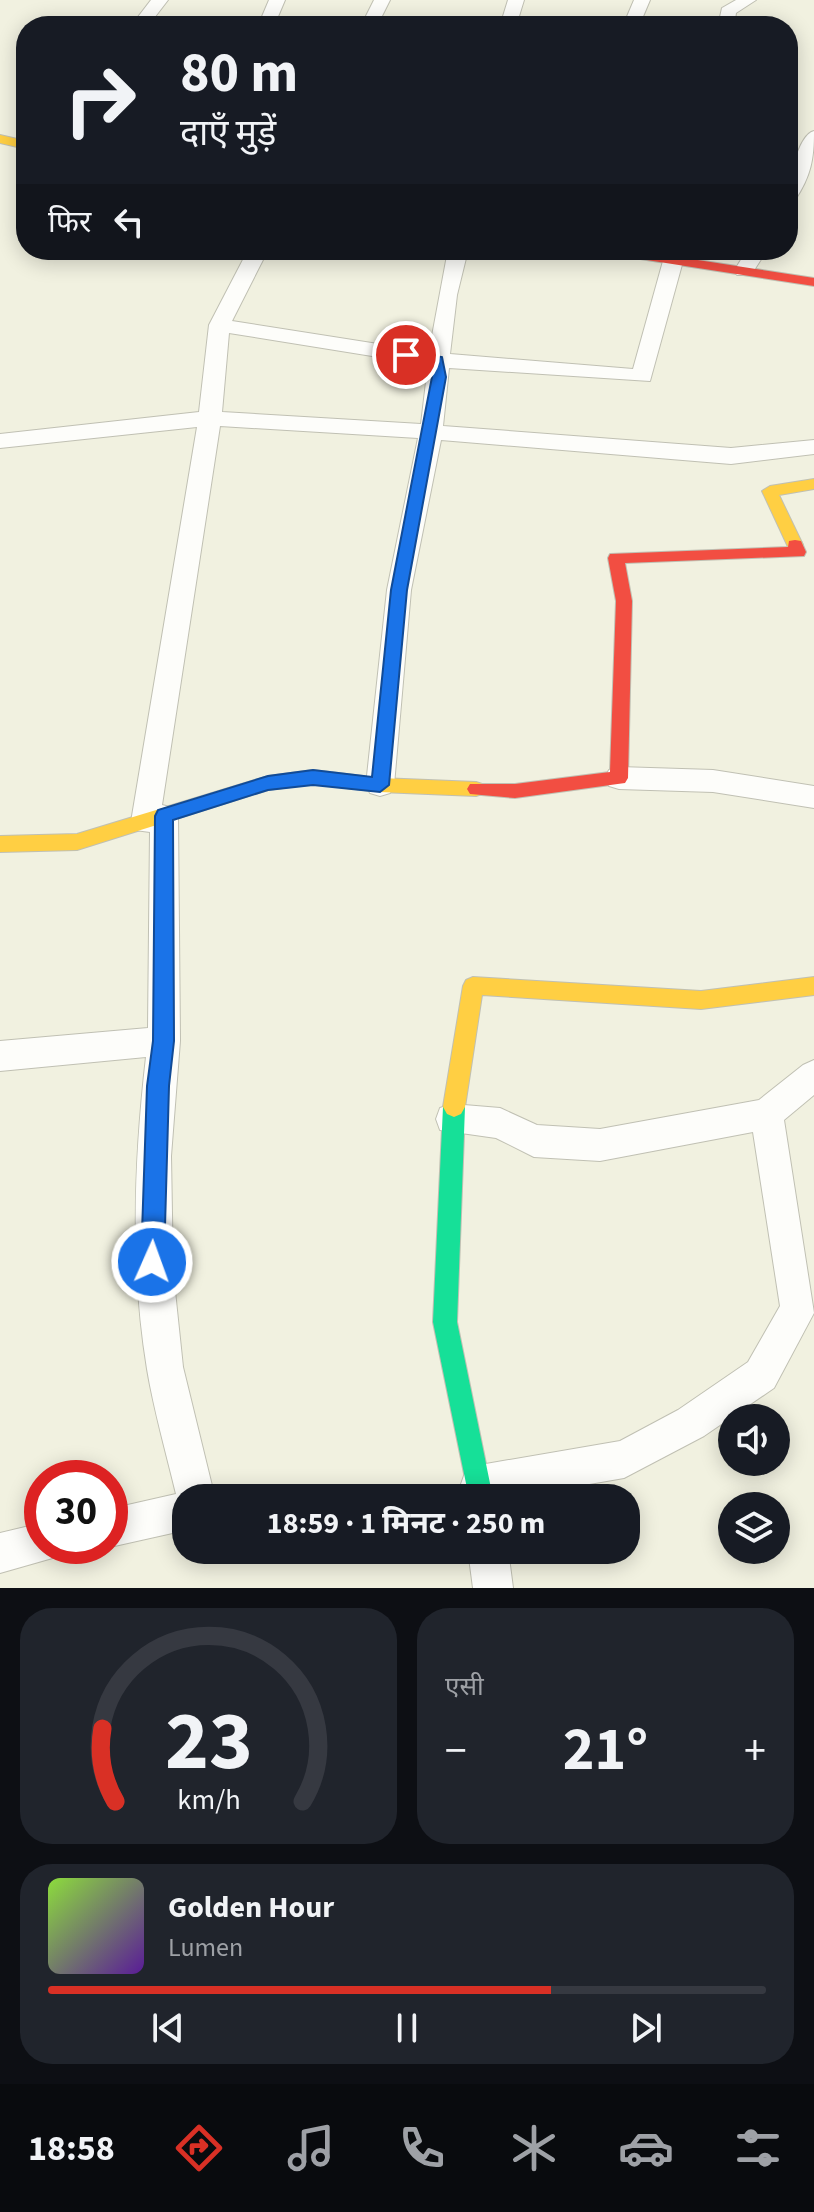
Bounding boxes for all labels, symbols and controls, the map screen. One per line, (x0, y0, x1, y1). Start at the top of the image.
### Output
text: 80 m (180, 34, 298, 113)
icon: right (48, 48, 152, 152)
text: दाएँ मुड़ें (180, 108, 276, 159)
icon: left (107, 200, 151, 244)
text: फिर (48, 201, 91, 244)
pin (372, 321, 440, 389)
icon: arrive (384, 333, 428, 377)
position arrow (110, 1220, 194, 1304)
map controls (718, 1404, 790, 1564)
button: sound (718, 1404, 790, 1476)
speed limit sign: 30 (24, 1460, 128, 1564)
button: layers (718, 1492, 790, 1564)
text: 18:59 · 1 मिनट · 250 m (267, 1502, 545, 1545)
text: एसी (445, 1668, 484, 1705)
text: 23 (165, 1683, 252, 1801)
text: 21° (563, 1708, 648, 1793)
text: − (445, 1720, 467, 1783)
text: + (744, 1720, 766, 1783)
text: km/h (177, 1780, 240, 1820)
text: Golden Hour (168, 1886, 334, 1929)
text: Lumen (168, 1929, 243, 1966)
icon: previous (146, 2006, 190, 2050)
icon: pause (385, 2006, 429, 2050)
icon: next (624, 2006, 668, 2050)
icon: directions (171, 2120, 227, 2176)
icon: music (283, 2120, 339, 2176)
icon: phone (394, 2120, 450, 2176)
icon: climate (506, 2120, 562, 2176)
icon: car (618, 2120, 674, 2176)
icon: filters (730, 2120, 786, 2176)
text: 18:58 (28, 2123, 115, 2174)

